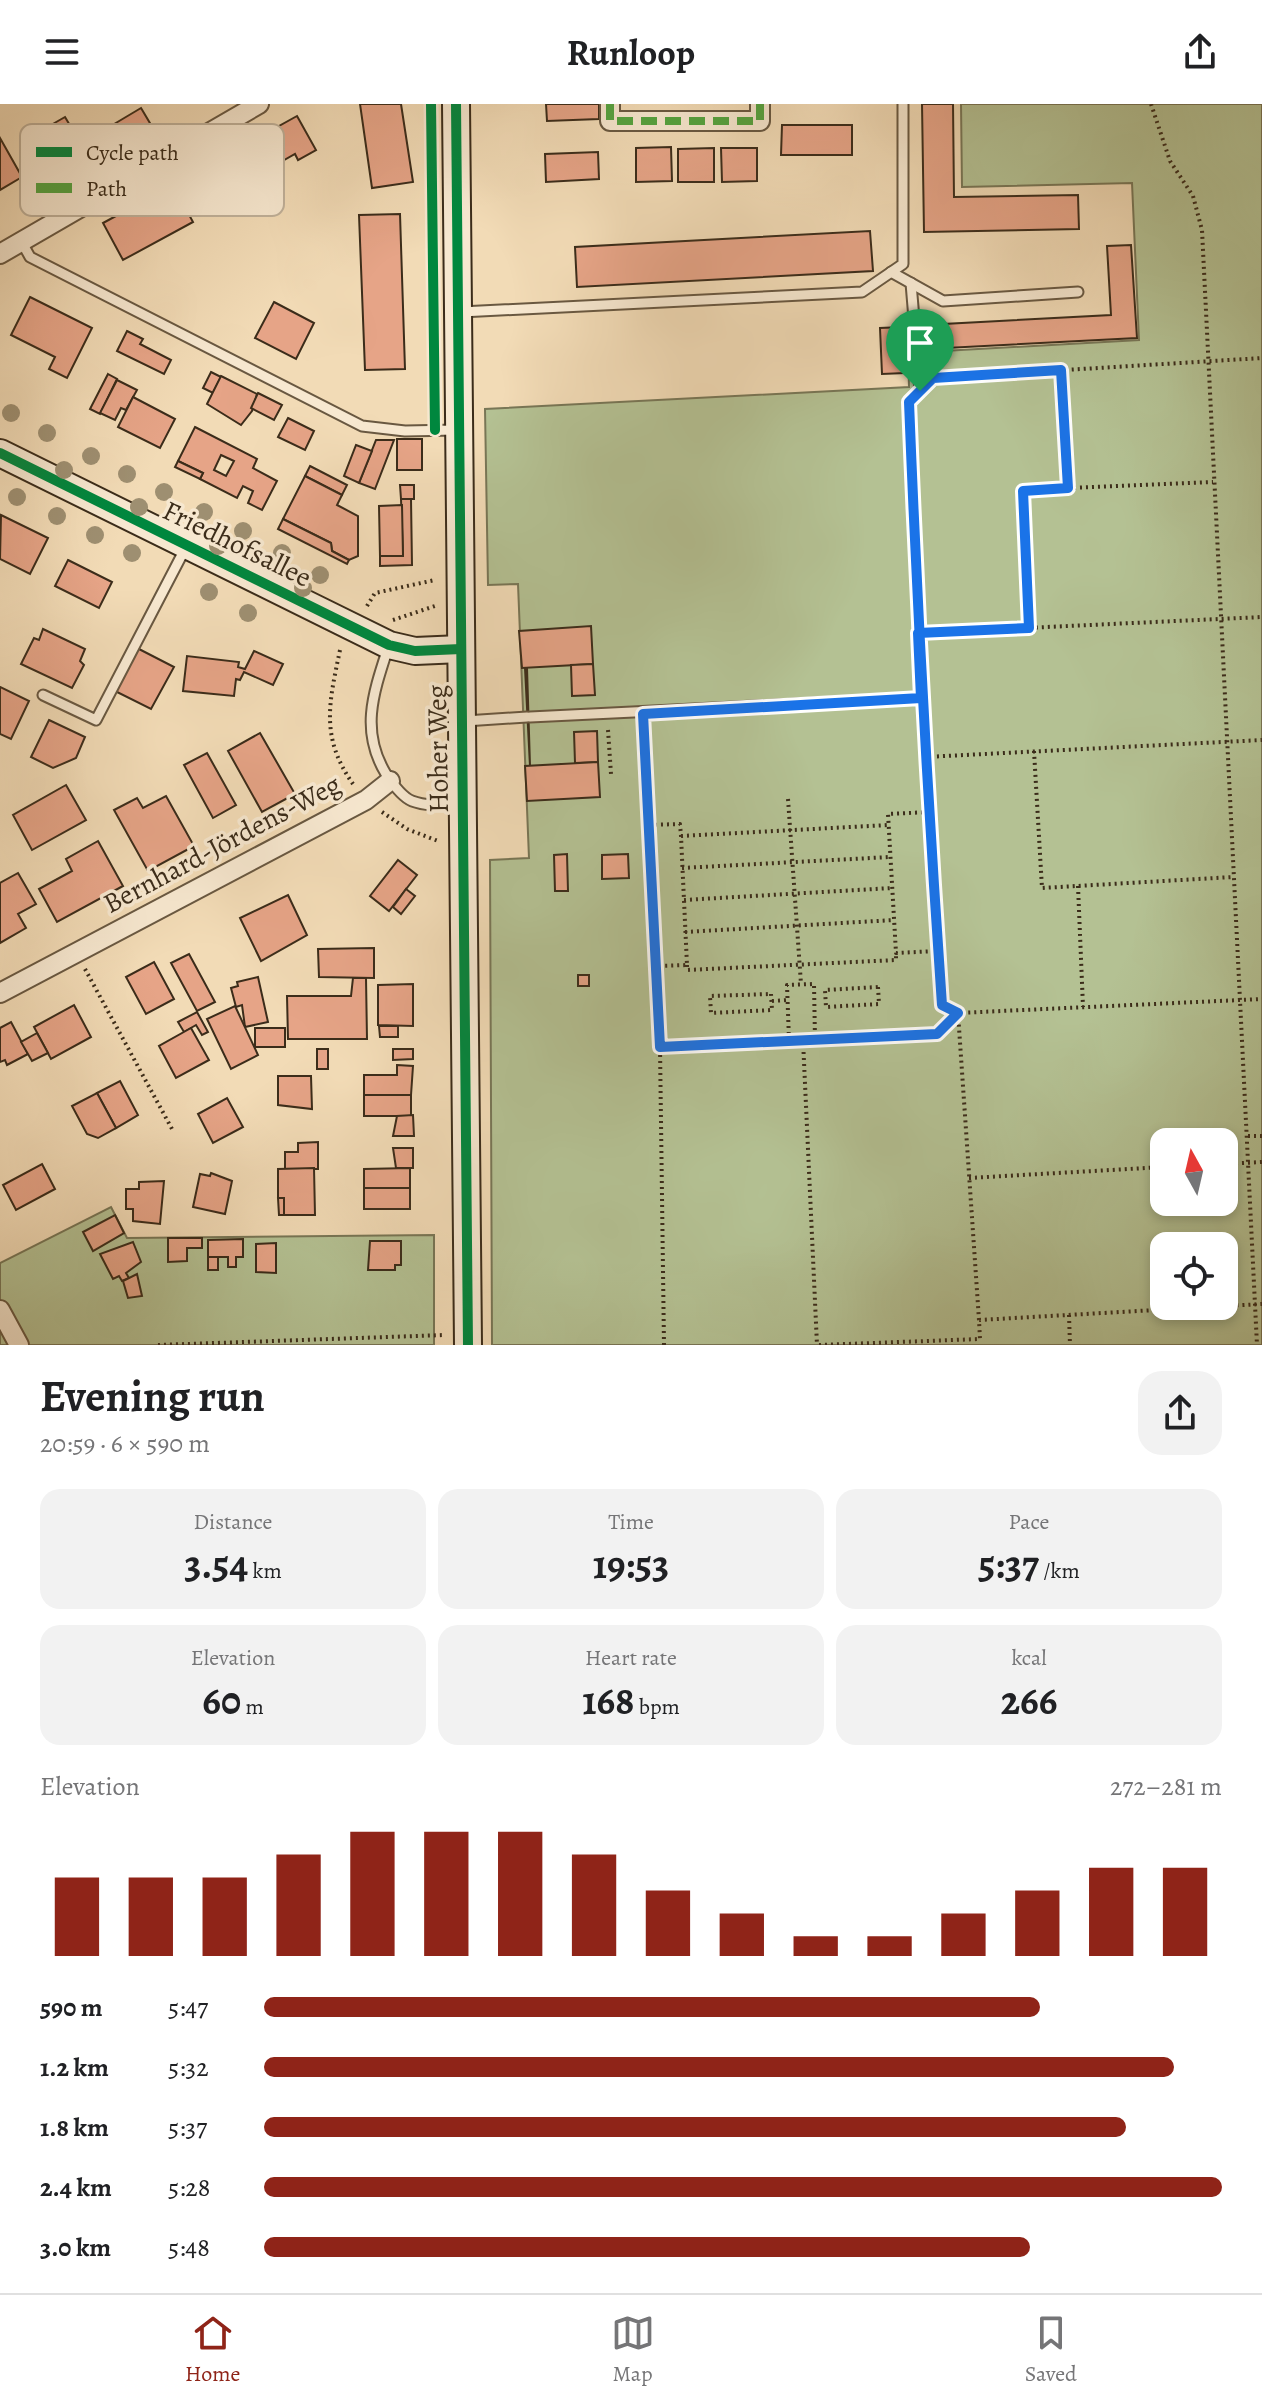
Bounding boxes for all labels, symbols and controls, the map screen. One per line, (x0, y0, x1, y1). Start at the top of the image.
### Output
text: Runloop (567, 28, 695, 77)
icon: menu (40, 30, 84, 74)
icon: share (1178, 30, 1222, 74)
legend (20, 124, 284, 216)
text: Cycle path (86, 138, 179, 168)
text: Path (86, 174, 127, 204)
pin (886, 309, 954, 391)
icon: arrive (898, 321, 942, 365)
street label: Friedhofsallee (156, 492, 318, 596)
street label: Hoher Weg (418, 684, 458, 814)
street label: Bernhard-Jördens-Weg (97, 765, 347, 923)
north arrow (1150, 1128, 1238, 1216)
map controls (1150, 1128, 1238, 1320)
button: locate (1150, 1232, 1238, 1320)
text: Evening run (40, 1366, 265, 1426)
button: share (1138, 1371, 1222, 1455)
text: 20:59 · 6 × 590 m (40, 1426, 210, 1461)
text: Distance (194, 1507, 272, 1537)
text: Time (608, 1507, 654, 1537)
text: Pace (1009, 1507, 1049, 1537)
text: 3.54 (184, 1537, 248, 1592)
text: 19:53 (593, 1537, 669, 1592)
text: 5:37 (978, 1537, 1039, 1592)
text: km (248, 1556, 282, 1586)
text: /km (1039, 1556, 1080, 1586)
text: Elevation (191, 1643, 275, 1673)
text: Heart rate (585, 1643, 677, 1673)
text: kcal (1011, 1643, 1047, 1673)
text: 60 (202, 1673, 241, 1728)
text: 168 (582, 1673, 634, 1728)
text: 266 (1001, 1673, 1057, 1728)
text: m (241, 1692, 264, 1722)
text: bpm (634, 1692, 680, 1722)
text: Elevation (40, 1769, 140, 1804)
text: 272–281 m (1110, 1769, 1222, 1804)
text: 590 m (40, 1990, 103, 2025)
text: 5:47 (168, 1990, 208, 2025)
text: 1.2 km (40, 2050, 109, 2085)
text: 5:32 (168, 2050, 209, 2085)
text: 1.8 km (40, 2110, 109, 2145)
text: 5:37 (168, 2110, 207, 2145)
text: 2.4 km (40, 2170, 112, 2205)
text: 5:28 (168, 2170, 210, 2205)
text: 3.0 km (40, 2230, 111, 2265)
text: 5:48 (168, 2230, 210, 2265)
tab: Home (185, 2311, 240, 2389)
tab: Map (611, 2311, 655, 2389)
tab: Saved (1025, 2311, 1077, 2389)

